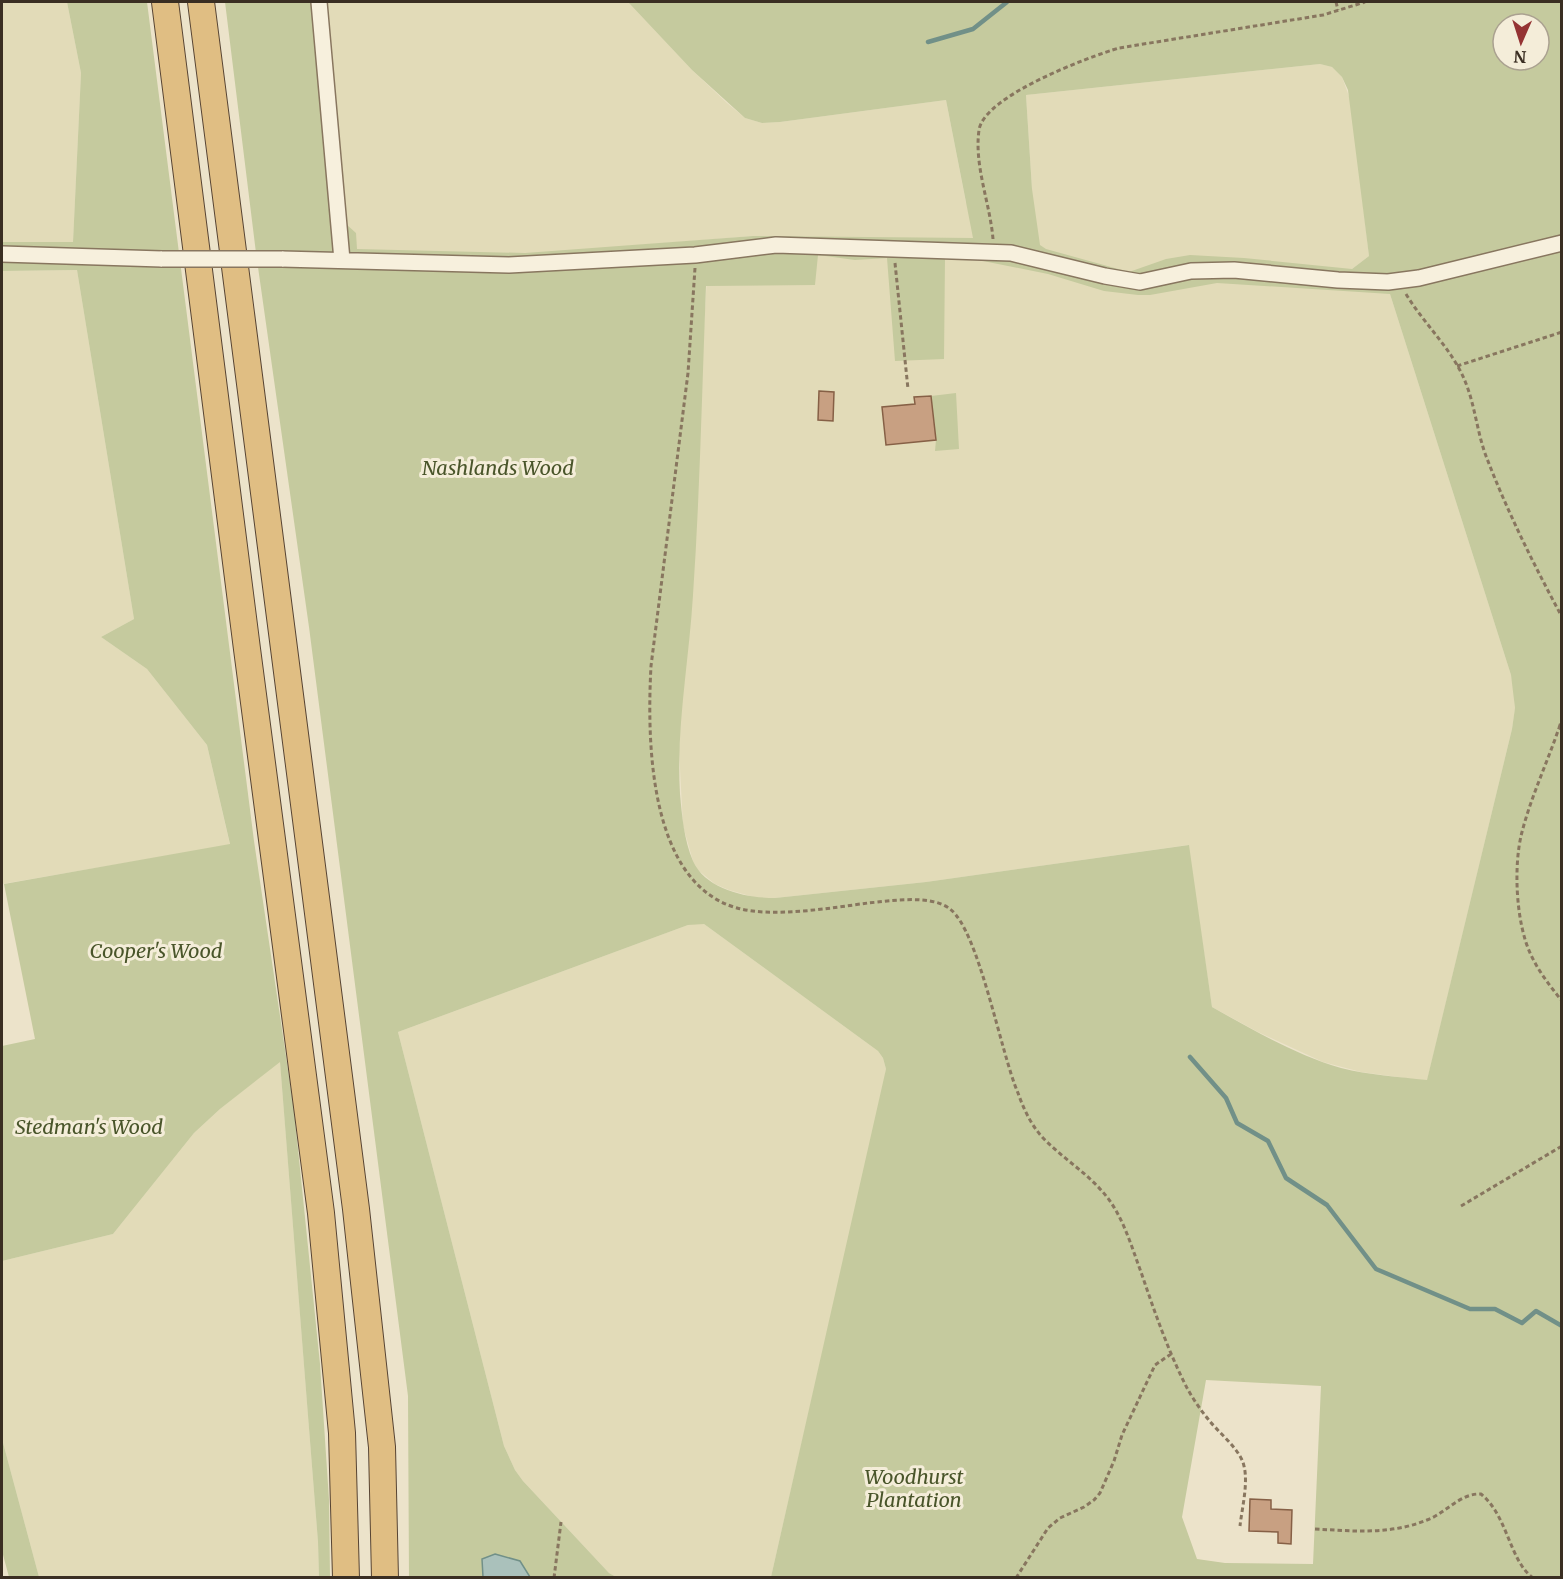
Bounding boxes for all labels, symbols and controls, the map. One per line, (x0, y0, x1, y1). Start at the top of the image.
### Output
north arrow (1491, 12, 1551, 72)
text: N (1513, 47, 1527, 67)
park label: Nashlands Wood (422, 455, 574, 480)
park label: Cooper's Wood (89, 938, 223, 963)
park label: Stedman's Wood (15, 1114, 163, 1139)
park label: Woodhurst Plantation (864, 1464, 964, 1512)

